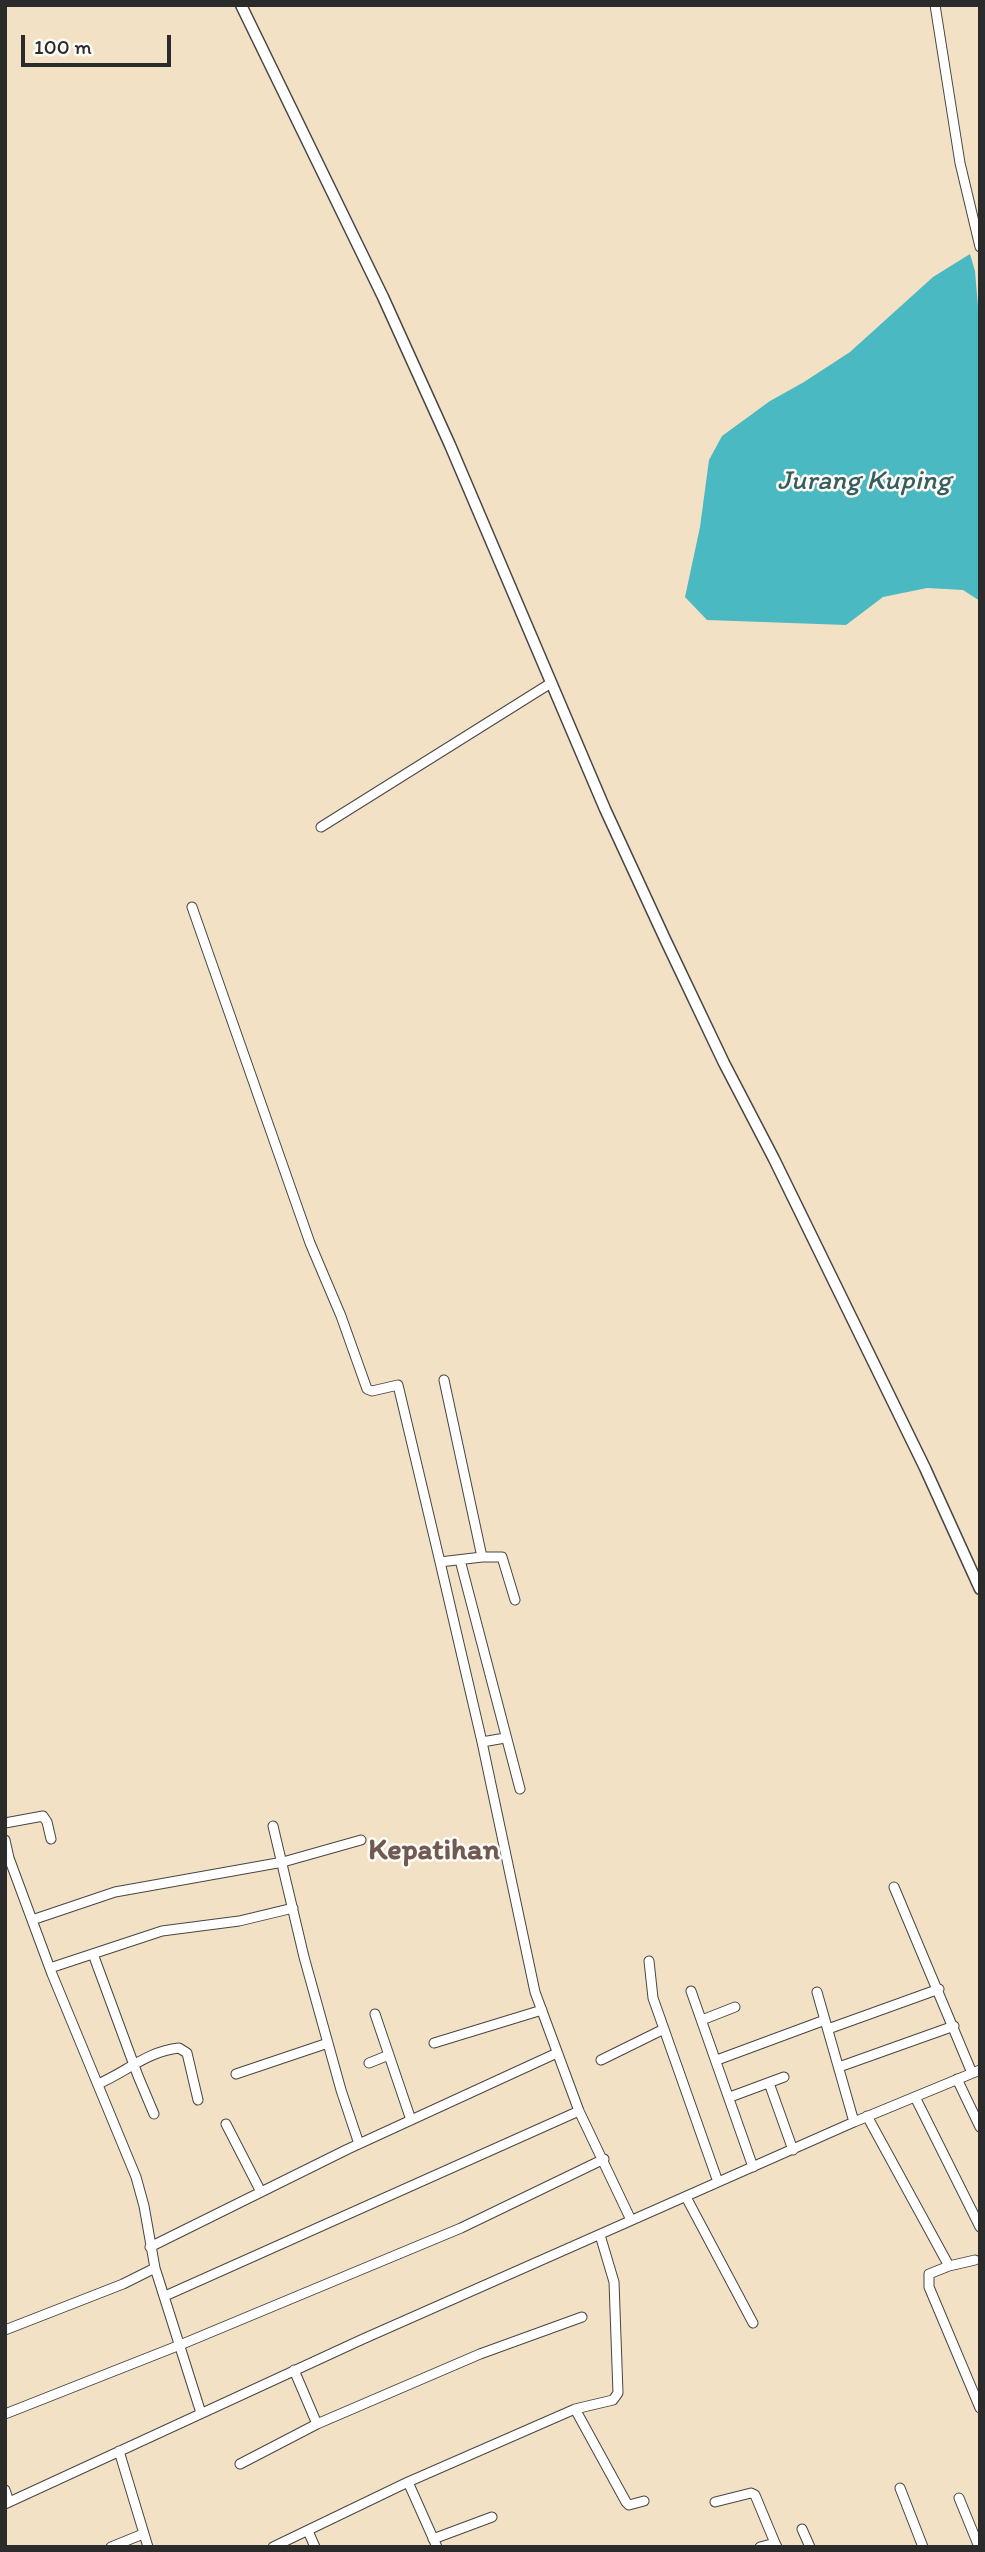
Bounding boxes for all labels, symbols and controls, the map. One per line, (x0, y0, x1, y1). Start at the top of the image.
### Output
scale bar (24, 21, 175, 65)
text: 100 m (34, 34, 92, 59)
water label: Jurang Kuping (777, 465, 951, 499)
district label: Kepatihan (368, 1833, 500, 1869)

